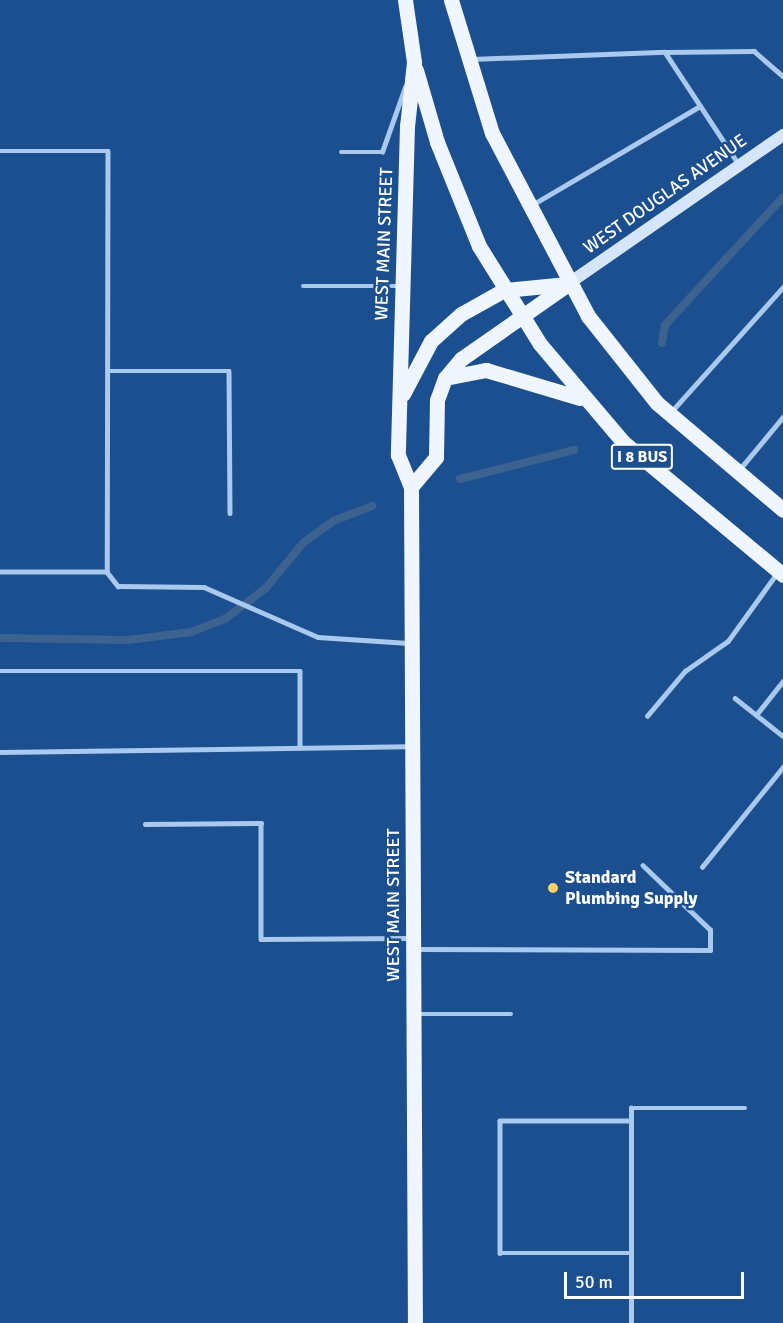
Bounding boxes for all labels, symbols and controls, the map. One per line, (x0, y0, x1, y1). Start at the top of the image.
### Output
street label: WEST DOUGLAS AVENUE (579, 129, 751, 259)
street label: WEST MAIN STREET (371, 167, 397, 321)
road number: I 8 BUS (610, 444, 674, 470)
street label: WEST MAIN STREET (382, 828, 404, 982)
place label: Standard Plumbing Supply (565, 867, 698, 910)
marker: Standard Plumbing Supply (546, 881, 560, 895)
scale bar (567, 1260, 747, 1298)
text: 50 m (575, 1271, 613, 1293)

